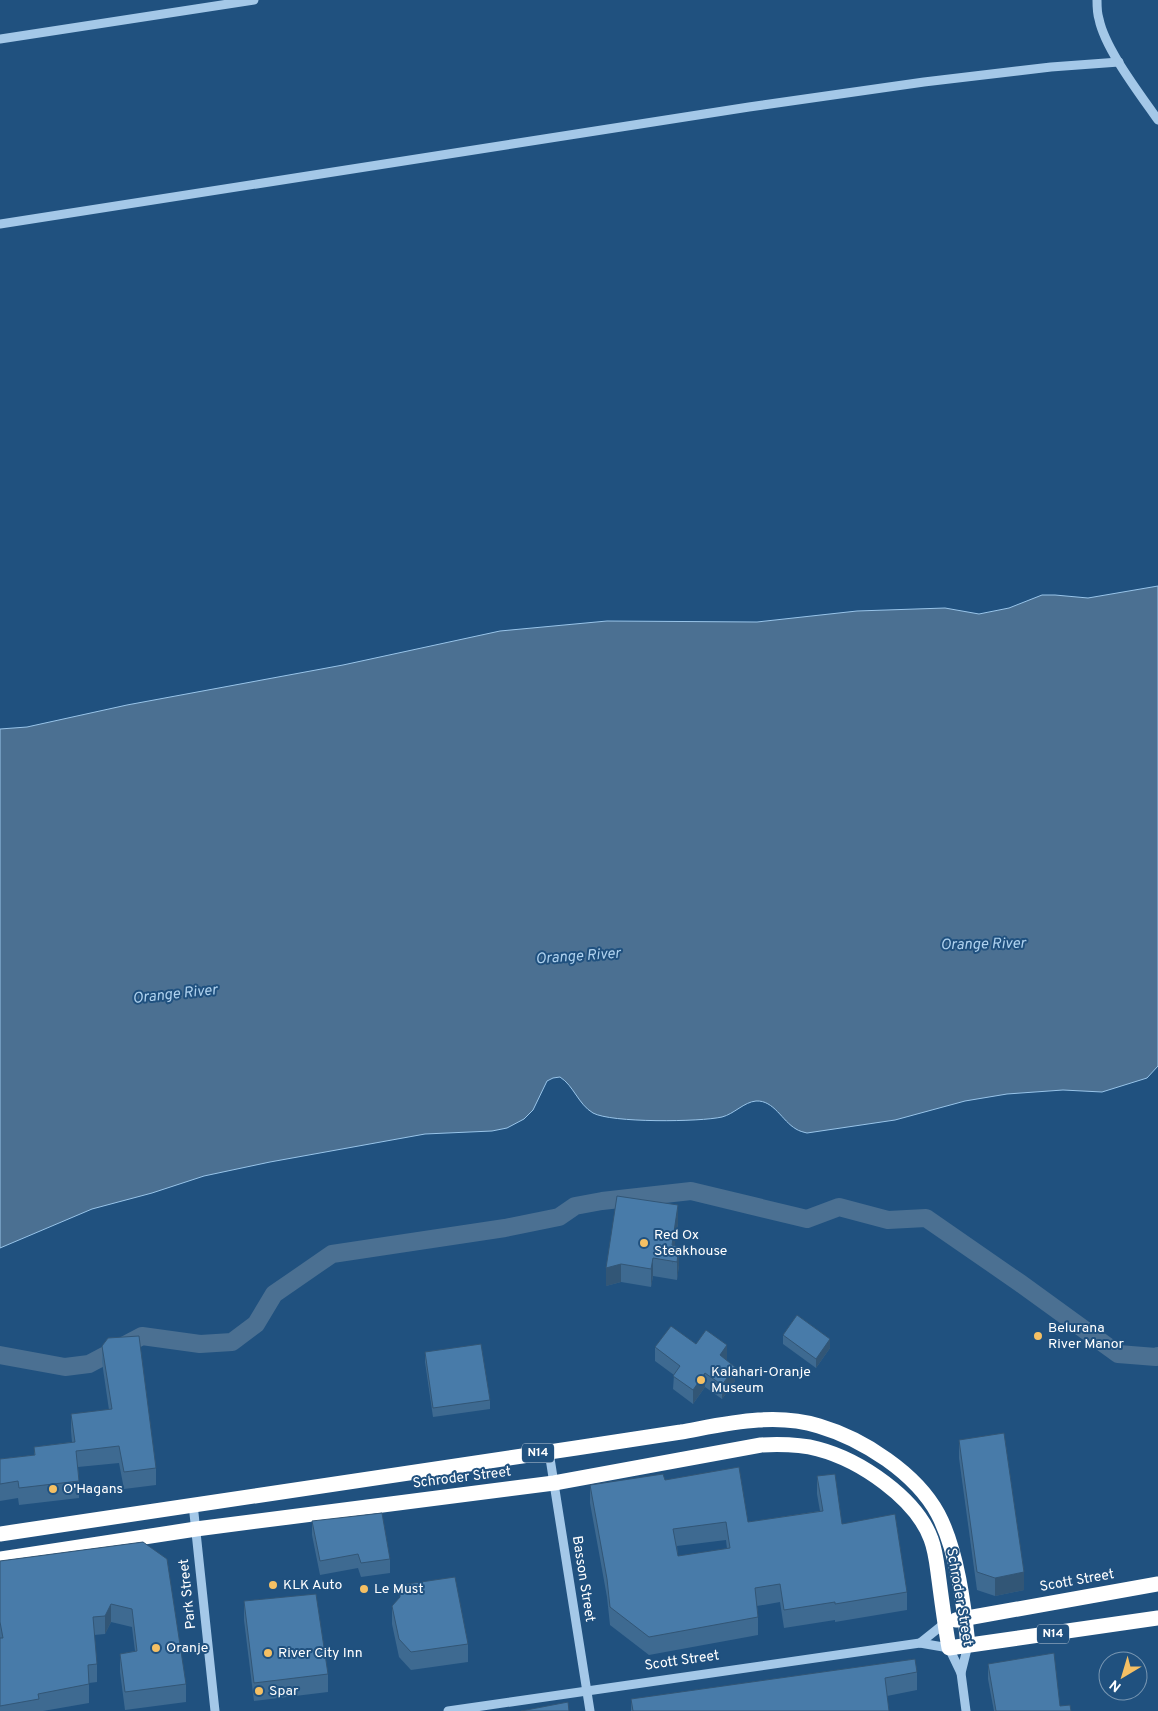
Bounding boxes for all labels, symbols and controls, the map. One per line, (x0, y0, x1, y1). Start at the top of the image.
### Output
water label: Orange River (940, 935, 1027, 955)
water label: Orange River (535, 944, 622, 969)
water label: Orange River (132, 981, 220, 1009)
place label: Red Ox Steakhouse (654, 1227, 727, 1260)
marker: Red Ox Steakhouse (638, 1237, 650, 1249)
place label: Belurana River Manor (1048, 1320, 1125, 1353)
marker: Belurana River Manor (1032, 1330, 1044, 1342)
place label: Kalahari-Oranje Museum (711, 1364, 811, 1397)
marker: Kalahari-Oranje Museum (695, 1374, 707, 1386)
road number: N14 (522, 1444, 554, 1462)
street label: Schroder Street (412, 1464, 512, 1492)
place label: O'Hagans (63, 1481, 123, 1498)
marker: O'Hagans (47, 1483, 59, 1495)
street label: Basson Street (568, 1535, 598, 1623)
street label: Schroder Street (942, 1547, 976, 1647)
street label: Park Street (176, 1558, 200, 1630)
street label: Scott Street (1039, 1566, 1115, 1596)
place label: KLK Auto (283, 1577, 342, 1594)
marker: KLK Auto (267, 1579, 279, 1591)
place label: Le Must (374, 1581, 424, 1598)
marker: Le Must (358, 1583, 370, 1595)
road number: N14 (1037, 1625, 1069, 1644)
place label: Oranje (166, 1640, 208, 1657)
marker: Oranje (150, 1642, 162, 1654)
place label: River City Inn (278, 1645, 363, 1662)
marker: River City Inn (262, 1647, 274, 1659)
street label: Scott Street (644, 1647, 720, 1675)
north arrow (1098, 1651, 1148, 1701)
text: N (1107, 1675, 1125, 1695)
place label: Spar (269, 1683, 299, 1700)
marker: Spar (253, 1685, 265, 1697)

